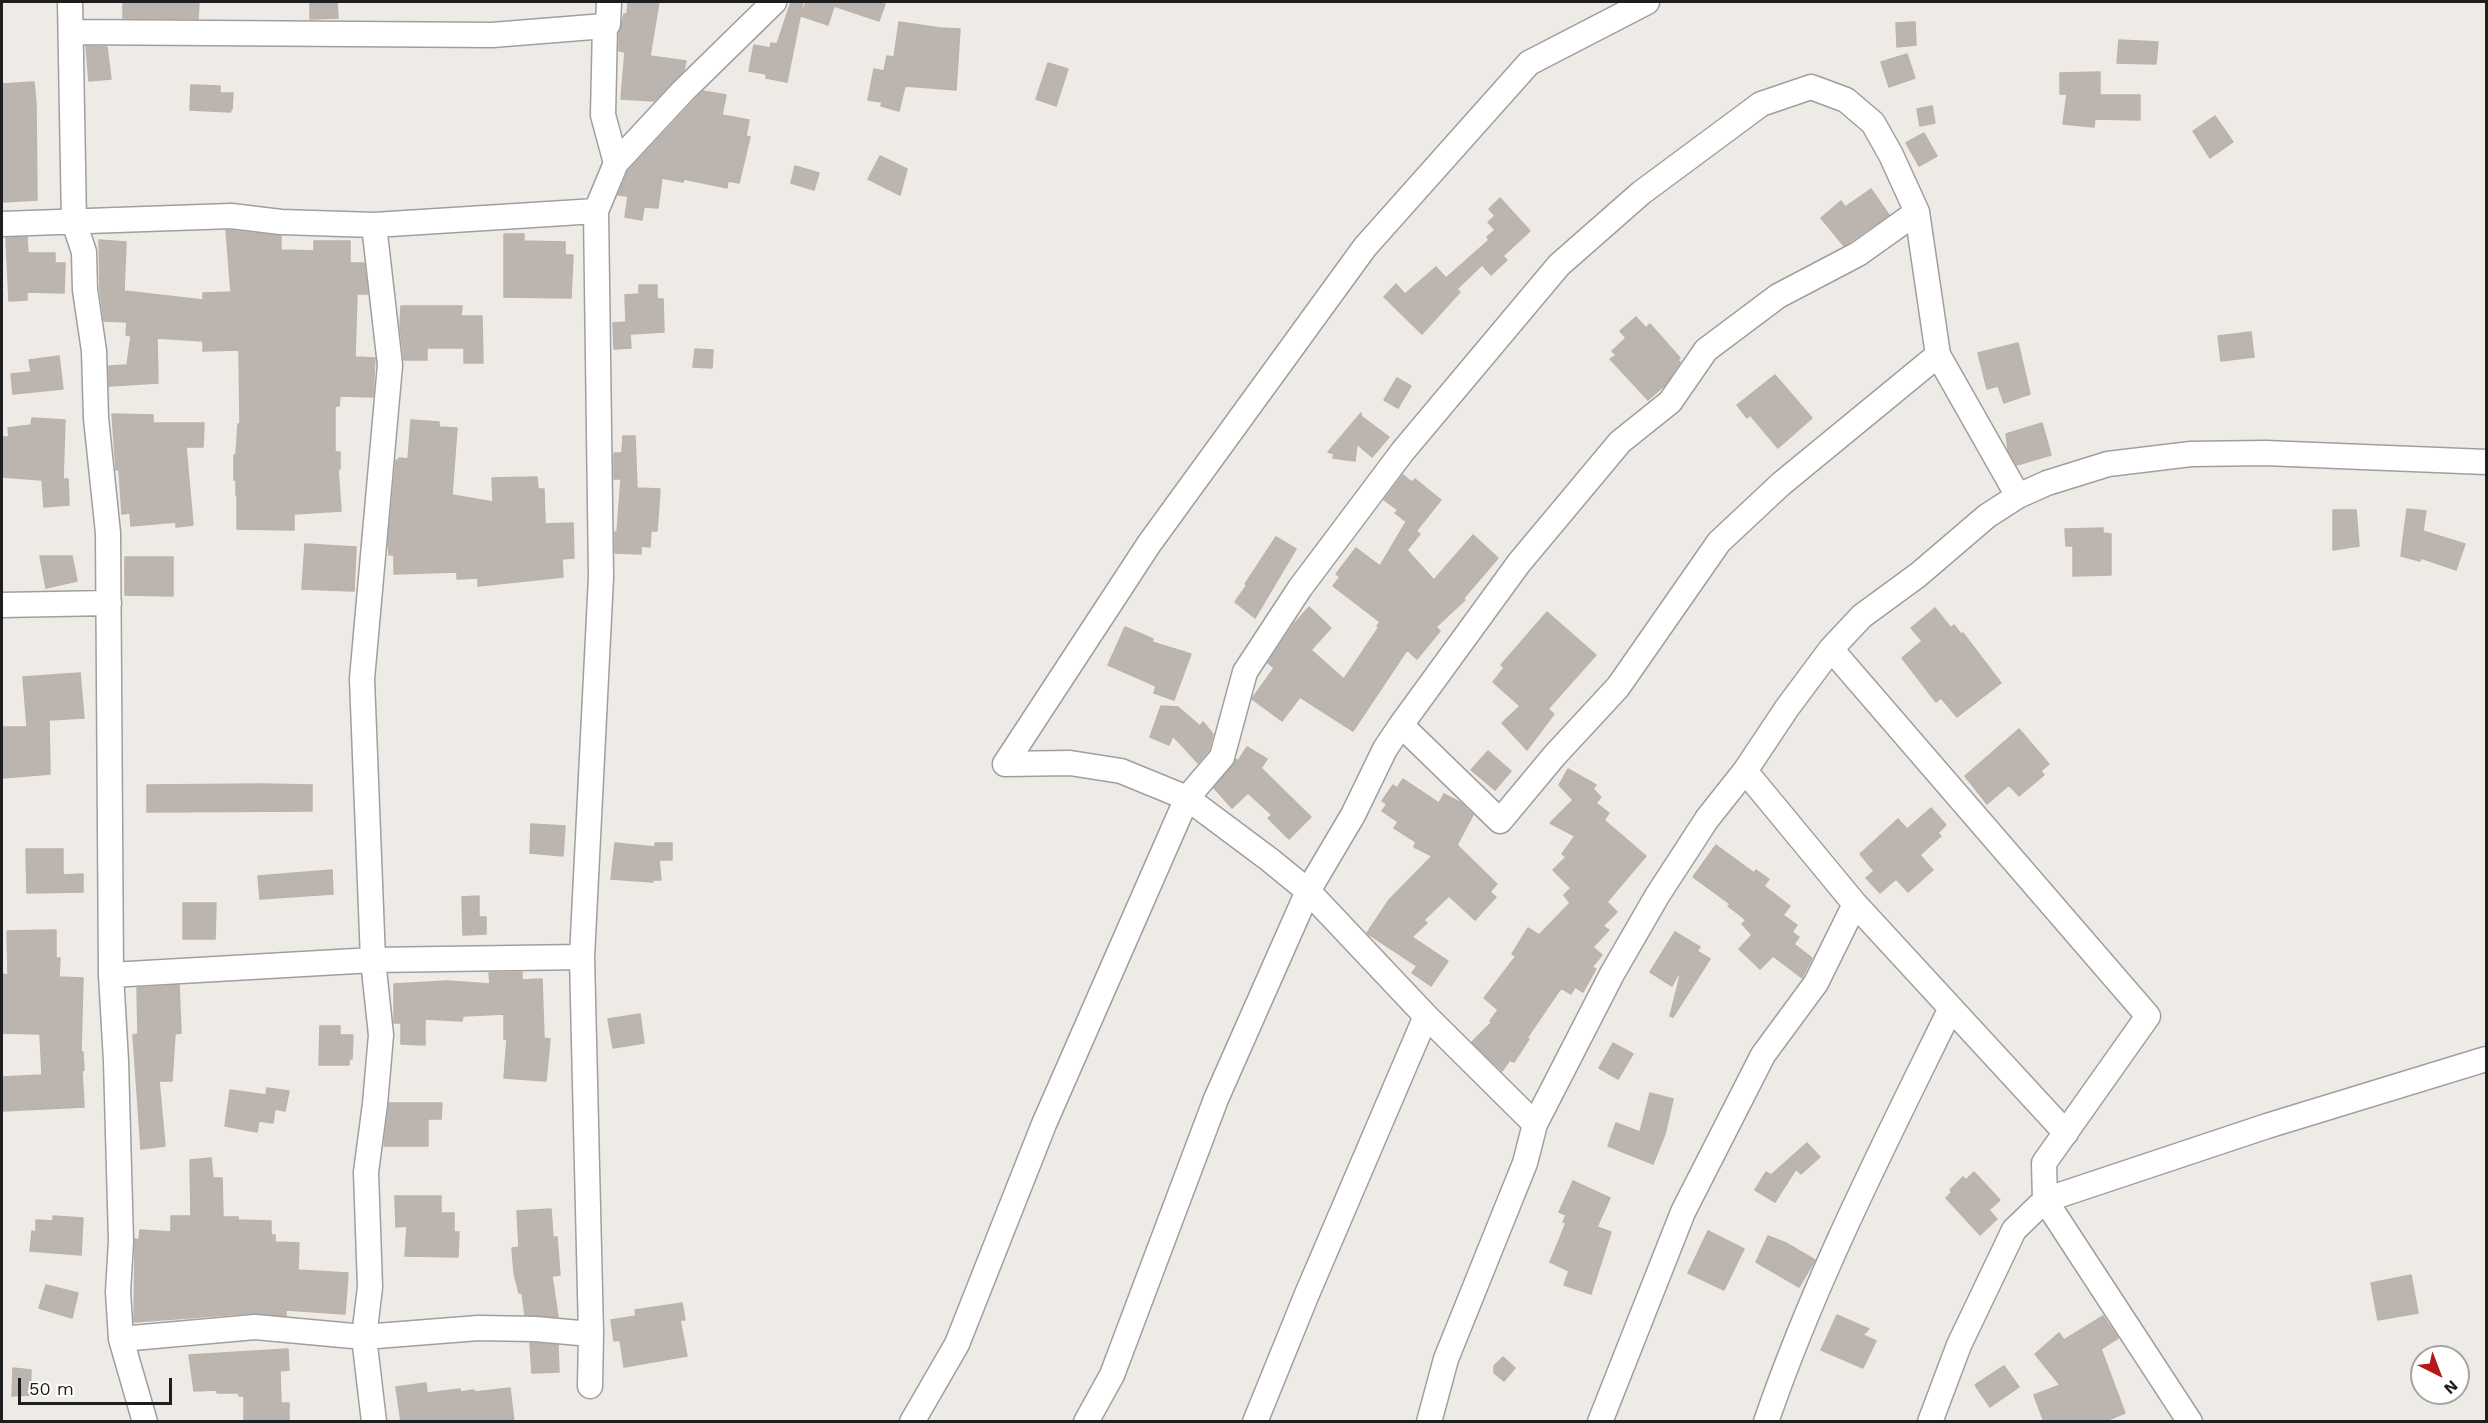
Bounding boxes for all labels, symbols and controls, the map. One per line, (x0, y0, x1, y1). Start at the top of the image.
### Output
north arrow (2410, 1345, 2470, 1405)
scale bar (21, 1366, 176, 1404)
text: N (2440, 1376, 2462, 1398)
text: 50 m (29, 1378, 74, 1399)

